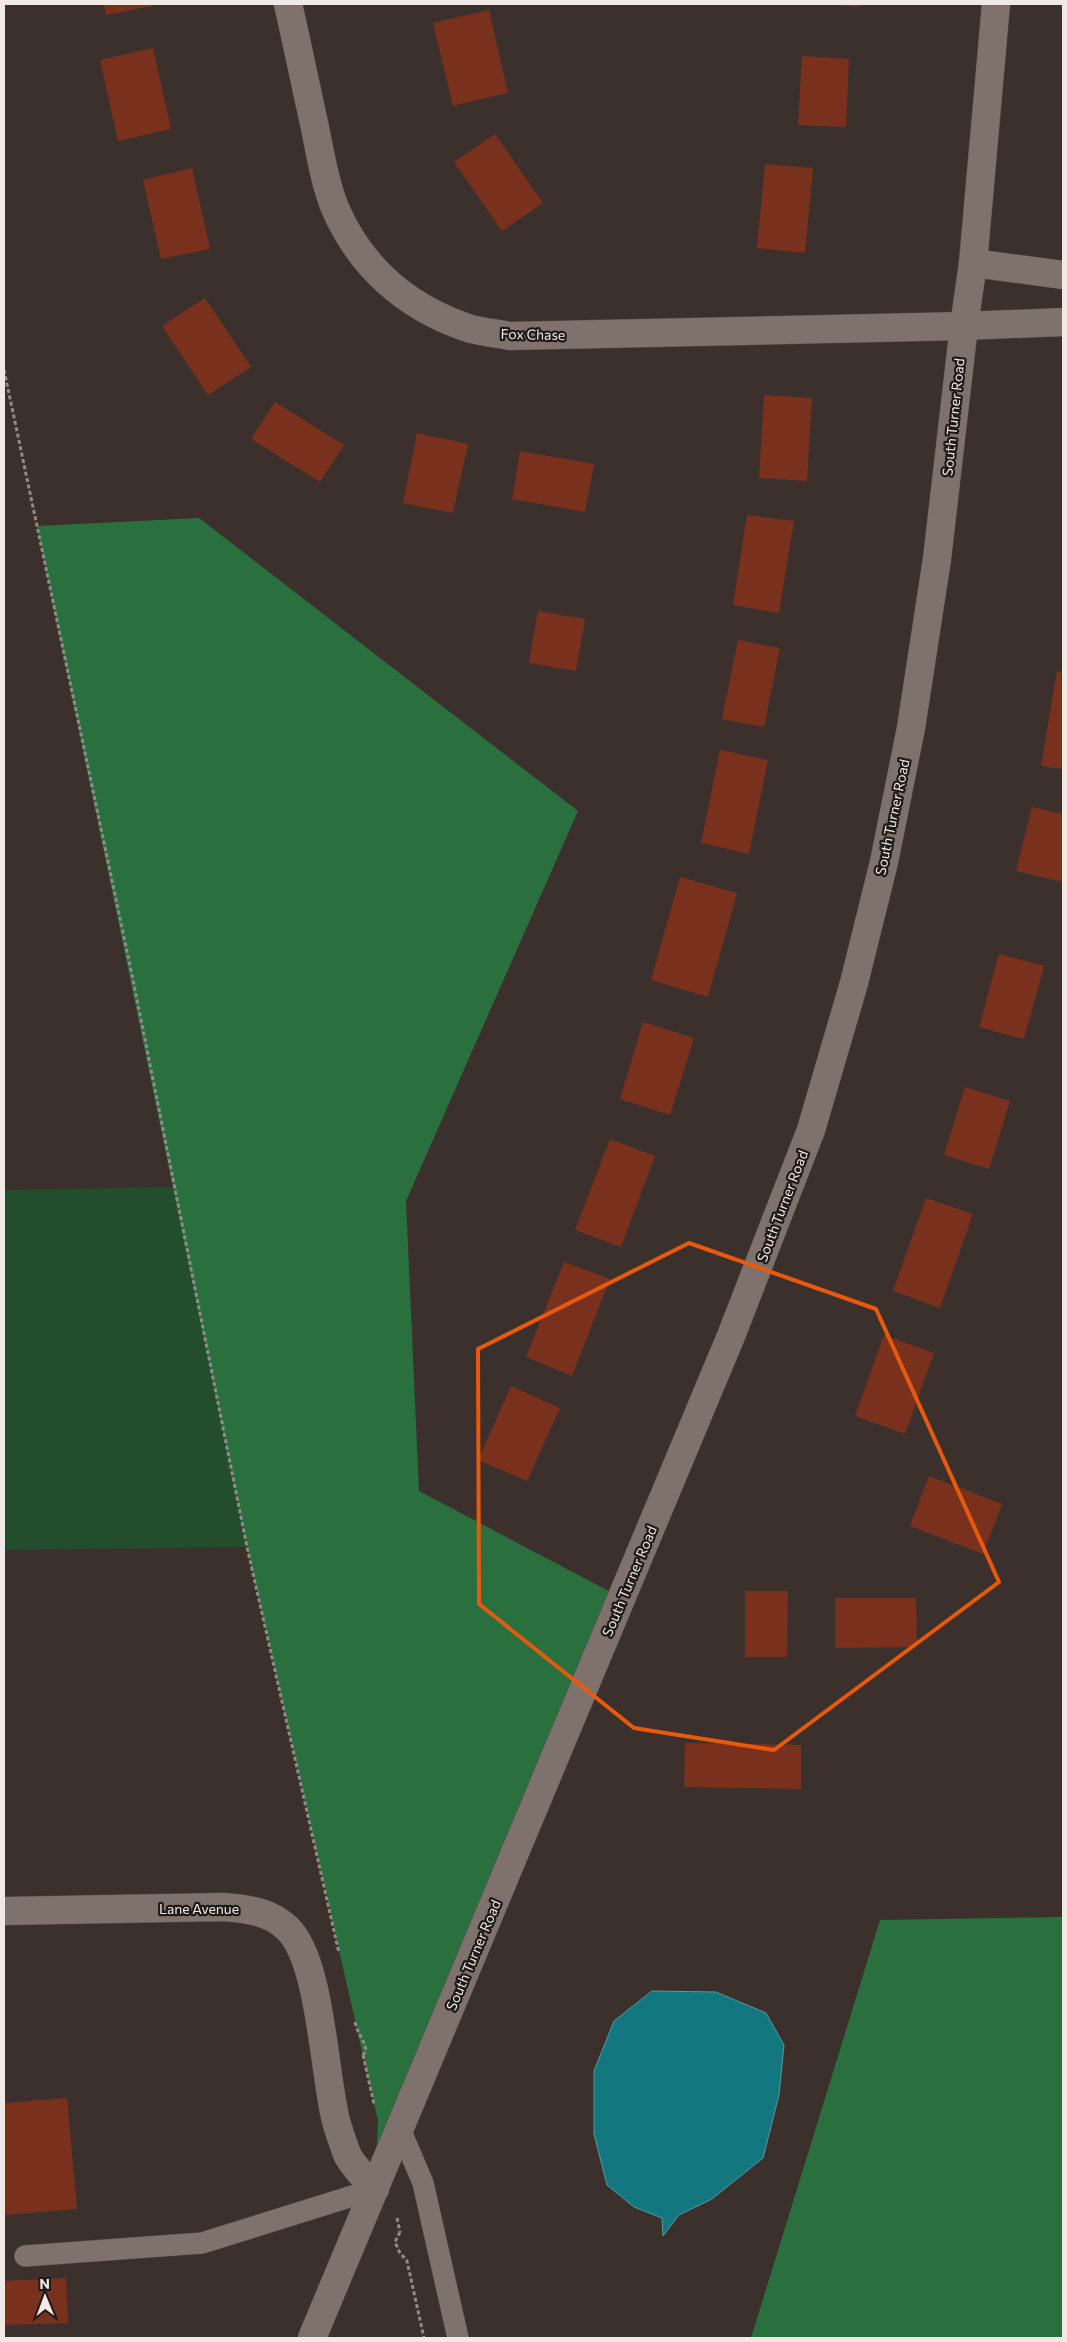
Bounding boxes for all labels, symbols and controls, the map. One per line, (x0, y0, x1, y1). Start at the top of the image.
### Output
street label: Fox Chase (501, 325, 565, 343)
street label: South Turner Road (938, 357, 968, 477)
street label: South Turner Road (871, 757, 913, 877)
street label: South Turner Road (753, 1148, 811, 1264)
street label: South Turner Road (598, 1523, 660, 1639)
street label: South Turner Road (442, 1897, 504, 2013)
street label: Lane Avenue (159, 1900, 239, 1917)
north arrow (20, 2272, 70, 2322)
text: N (39, 2275, 50, 2292)

